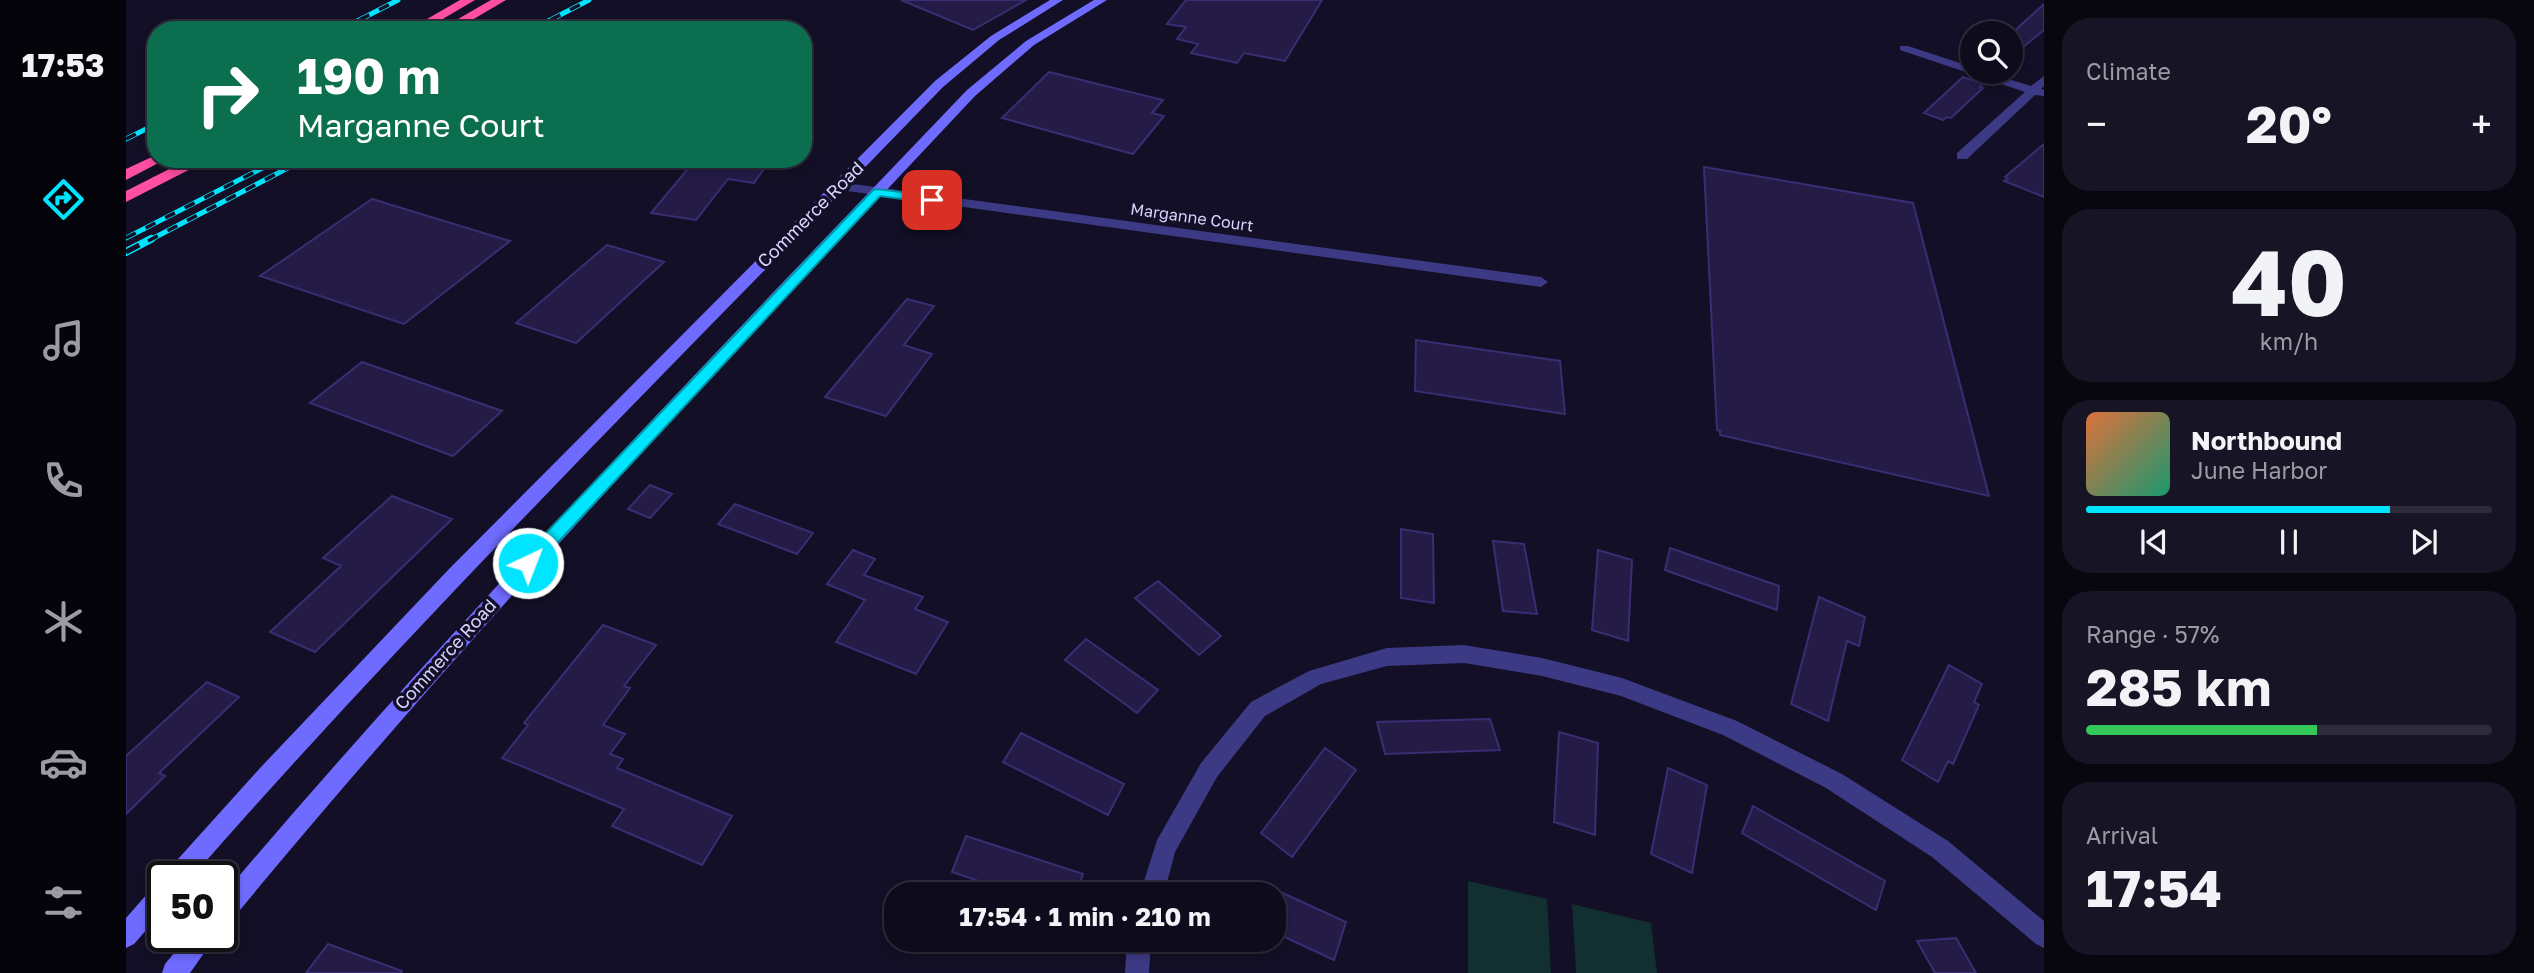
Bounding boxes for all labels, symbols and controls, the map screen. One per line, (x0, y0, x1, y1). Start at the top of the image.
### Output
map controls (1960, 21, 2023, 84)
button: search (1960, 21, 2023, 84)
text: 17:53 (21, 46, 105, 84)
text: 190 m (297, 46, 440, 105)
icon: right (182, 49, 273, 140)
text: Climate (2086, 57, 2171, 85)
text: 20° (2246, 92, 2332, 154)
text: − (2086, 101, 2107, 146)
text: + (2471, 101, 2492, 146)
text: Marganne Court (297, 106, 545, 144)
street label: Commerce Road (752, 156, 868, 272)
pin (902, 170, 962, 230)
icon: directions (39, 175, 88, 224)
icon: arrive (913, 181, 951, 219)
street label: Marganne Court (1129, 198, 1255, 236)
text: 40 (2231, 227, 2347, 336)
icon: music (39, 316, 88, 365)
text: km/h (2260, 327, 2318, 355)
text: Northbound (2191, 425, 2342, 456)
icon: phone (39, 456, 88, 505)
text: June Harbor (2191, 456, 2327, 484)
icon: previous (2135, 523, 2173, 561)
icon: pause (2270, 523, 2308, 561)
icon: next (2405, 523, 2443, 561)
position arrow (491, 526, 565, 600)
street label: Commerce Road (390, 594, 500, 714)
icon: climate (39, 597, 88, 646)
text: Range · 57% (2086, 620, 2219, 648)
text: 285 km (2086, 655, 2271, 717)
icon: car (39, 738, 88, 787)
text: Arrival (2086, 821, 2158, 849)
text: 17:54 (2086, 856, 2222, 918)
speed limit sign: 50 (147, 861, 238, 952)
icon: filters (39, 878, 88, 927)
text: 17:54 · 1 min · 210 m (959, 901, 1211, 932)

